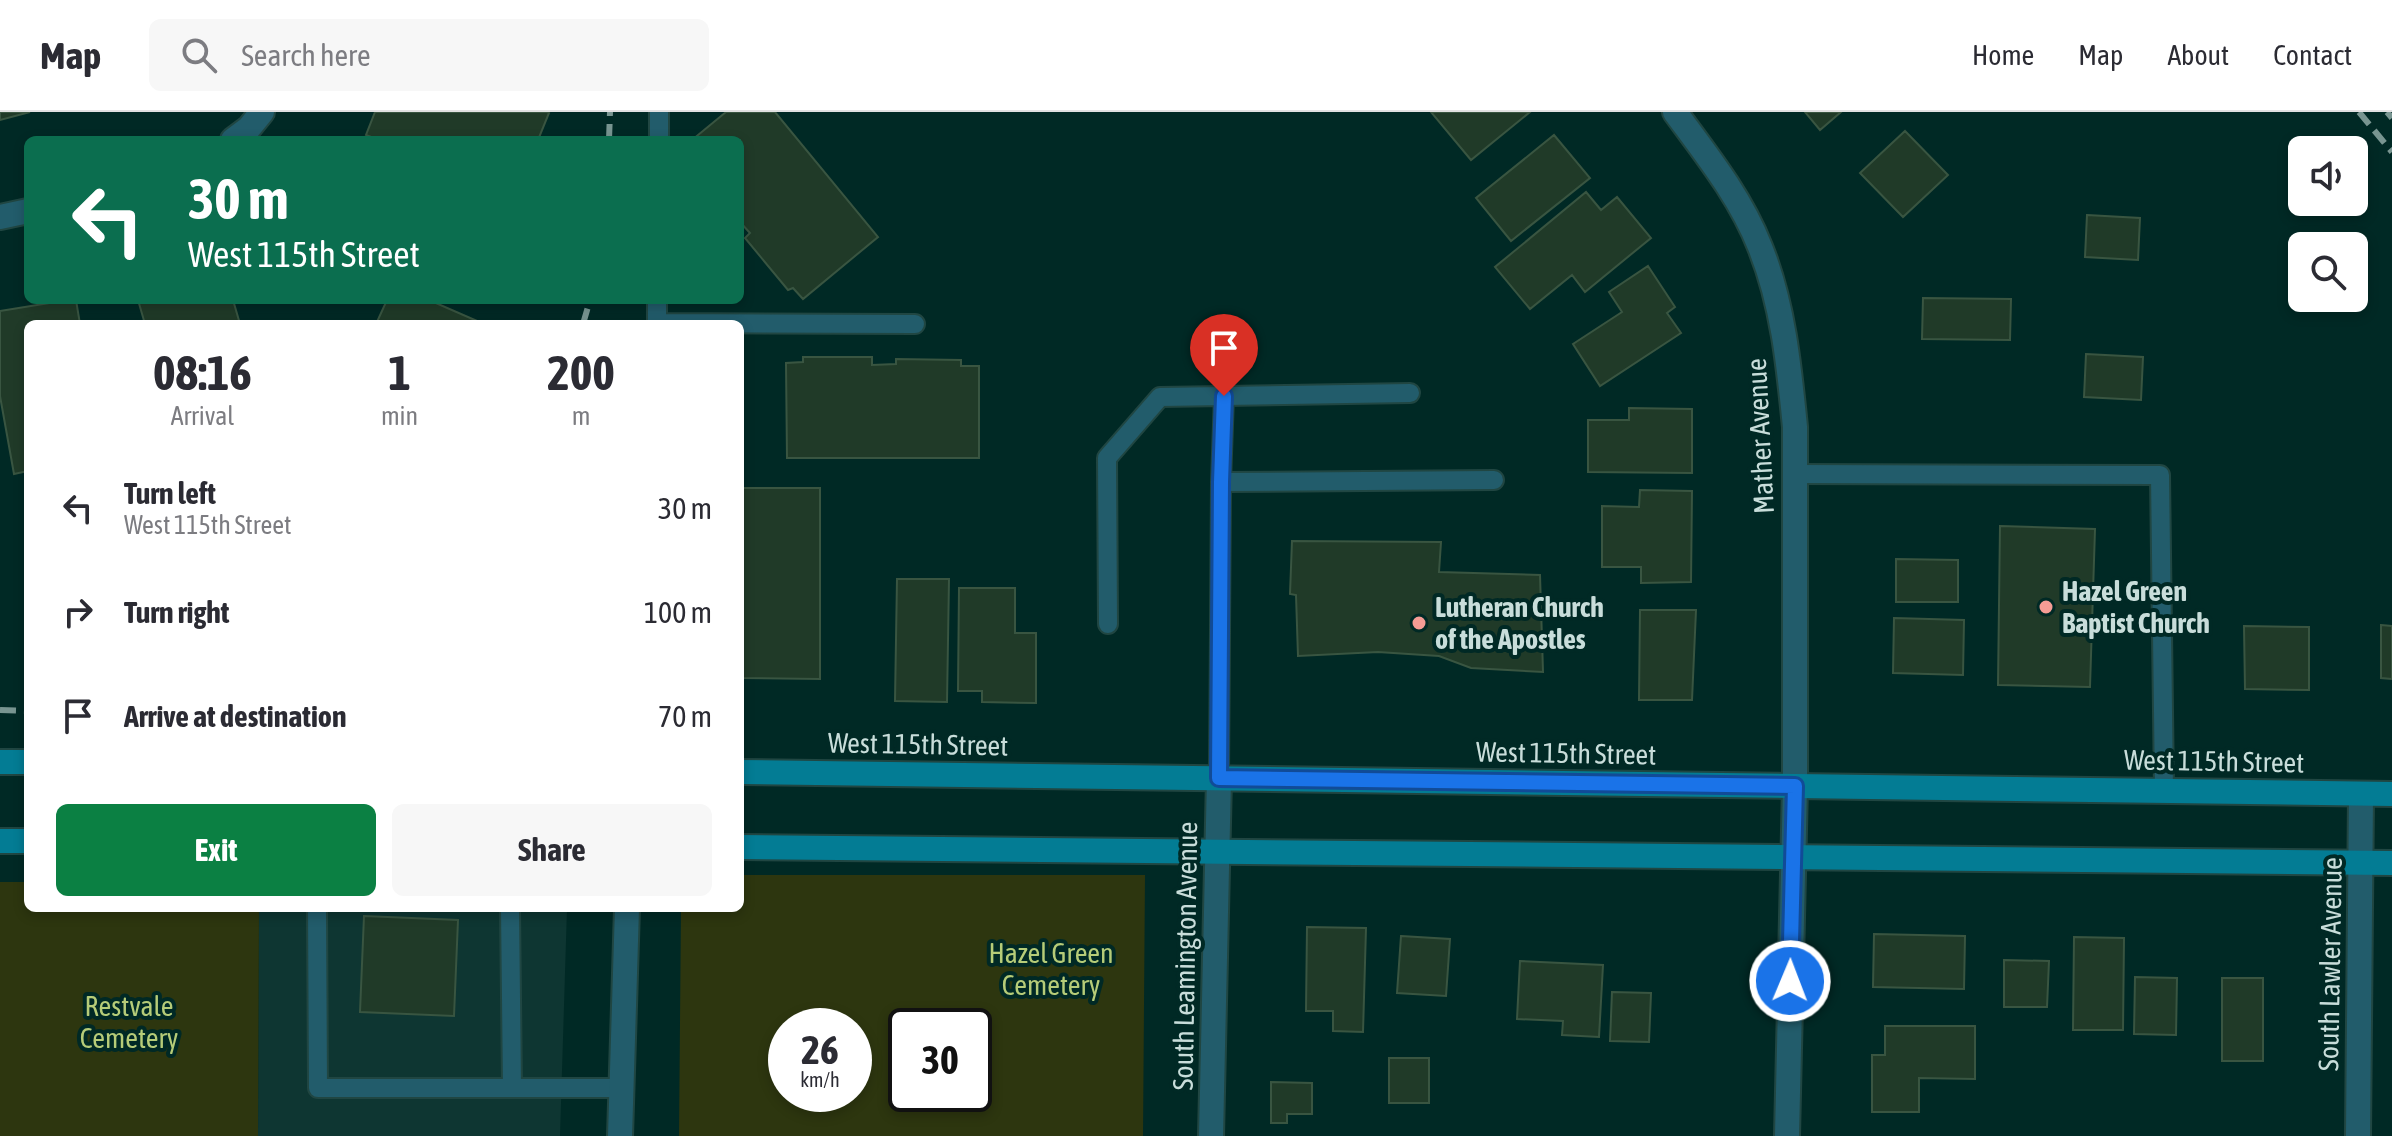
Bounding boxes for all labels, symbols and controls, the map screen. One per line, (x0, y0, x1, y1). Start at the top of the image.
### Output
search box (149, 19, 709, 91)
icon: search (177, 33, 221, 77)
text: Map (40, 34, 101, 77)
text: Search here (241, 38, 371, 72)
text: Home (1972, 39, 2034, 71)
text: Map (2078, 39, 2123, 71)
text: About (2167, 39, 2229, 71)
text: Contact (2273, 39, 2352, 71)
map controls (2288, 136, 2368, 312)
button: sound (2288, 136, 2368, 216)
text: 30 m (188, 167, 289, 231)
icon: left (56, 168, 160, 272)
button: search (2288, 232, 2368, 312)
text: West 115th Street (188, 233, 420, 275)
pin (1190, 314, 1258, 396)
icon: arrive (1202, 326, 1246, 370)
text: 08:16 (153, 345, 252, 400)
text: 1 (388, 345, 411, 400)
text: 200 (547, 345, 615, 400)
street label: Mather Avenue (1740, 357, 1780, 515)
text: Arrival (171, 401, 234, 431)
text: min (381, 401, 418, 431)
text: m (572, 401, 590, 431)
text: Turn left (124, 476, 216, 510)
icon: left (56, 486, 100, 530)
text: 30 m (658, 491, 712, 525)
text: West 115th Street (124, 510, 291, 540)
place label: Hazel Green Baptist Church (2062, 575, 2210, 639)
icon: right (56, 590, 100, 634)
place label: Lutheran Church of the Apostles (1435, 591, 1604, 655)
text: Turn right (124, 595, 230, 629)
text: 100 m (644, 595, 712, 629)
marker: Hazel Green Baptist Church (2037, 598, 2055, 616)
marker: Lutheran Church of the Apostles (1410, 614, 1428, 632)
icon: arrive (56, 694, 100, 738)
text: Arrive at destination (124, 699, 346, 733)
text: 70 m (658, 699, 712, 733)
street label: West 115th Street (828, 726, 1008, 762)
street label: West 115th Street (1476, 735, 1656, 771)
street label: West 115th Street (2124, 743, 2304, 779)
button: Exit (56, 804, 376, 896)
button: Share (392, 804, 712, 896)
street label: South Leamington Avenue (1167, 821, 1203, 1091)
street label: South Lawler Avenue (2312, 857, 2348, 1071)
park label: Hazel Green Cemetery (988, 937, 1114, 1001)
position arrow (1748, 939, 1832, 1023)
park label: Restvale Cemetery (80, 990, 178, 1054)
speed limit sign: 30 (888, 1008, 992, 1112)
text: 26 (801, 1027, 839, 1072)
text: km/h (800, 1068, 840, 1091)

